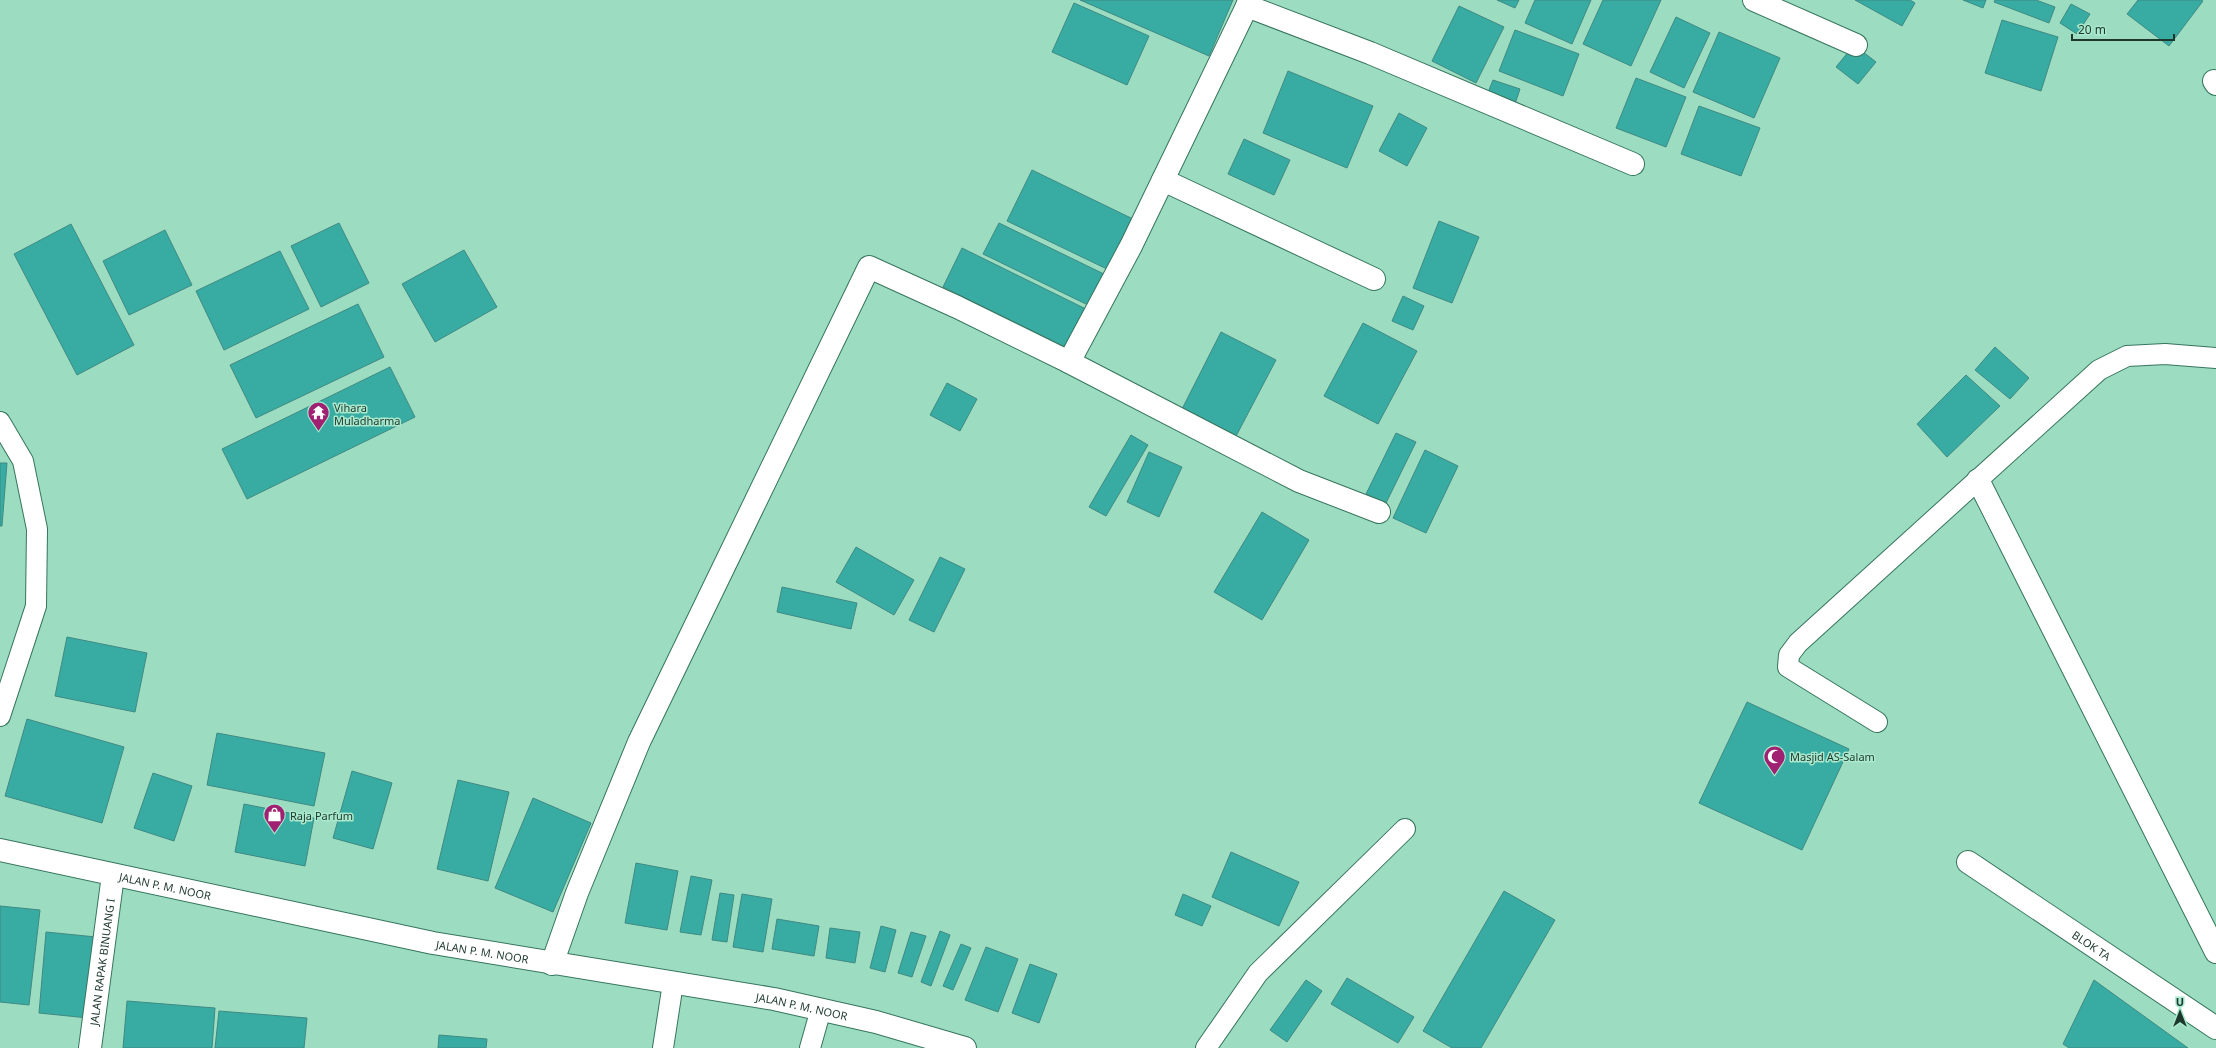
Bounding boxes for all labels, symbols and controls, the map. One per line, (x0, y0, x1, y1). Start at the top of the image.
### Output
scale bar (2072, 16, 2174, 42)
text: 20 m (2078, 21, 2106, 38)
temple icon: Vihara Muladharma (305, 400, 331, 433)
place label: Vihara Muladharma (334, 400, 401, 428)
mosque icon: Masjid AS-Salam (1761, 743, 1787, 776)
place label: Masjid AS-Salam (1790, 749, 1875, 764)
shop icon: Raja Parfum (262, 802, 288, 835)
place label: Raja Parfum (290, 808, 353, 823)
street label: JALAN P. M. NOOR (117, 868, 213, 903)
street label: JALAN RAPAK BINUANG I (85, 897, 117, 1027)
street label: BLOK TA (2070, 927, 2115, 964)
street label: JALAN P. M. NOOR (434, 936, 530, 966)
street label: JALAN P. M. NOOR (754, 988, 849, 1023)
north arrow (2160, 992, 2200, 1032)
text: U (2176, 994, 2184, 1009)

